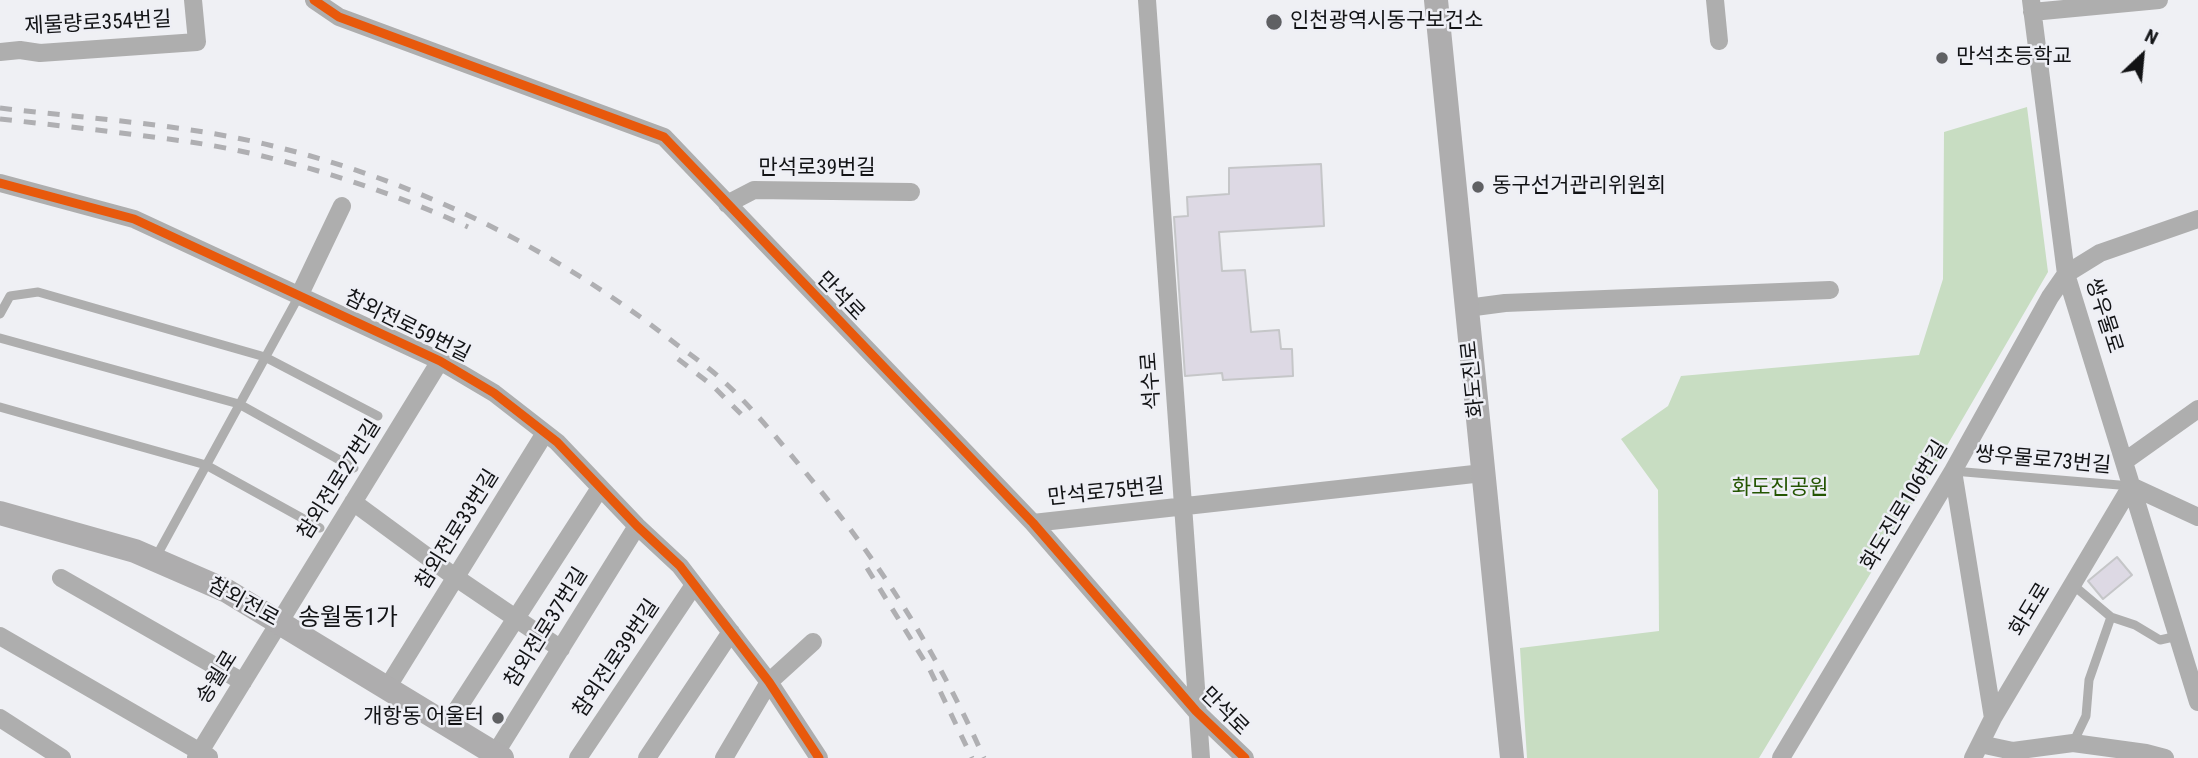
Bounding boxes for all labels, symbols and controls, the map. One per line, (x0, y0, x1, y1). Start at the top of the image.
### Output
street label: 제물량로354번길 (24, 8, 172, 40)
place label: 인천광역시동구보건소 (1290, 9, 1483, 35)
marker: 인천광역시동구보건소 (1264, 12, 1284, 32)
north arrow (2107, 21, 2177, 91)
text: N (2141, 24, 2162, 50)
place label: 만석초등학교 (1956, 45, 2072, 71)
marker: 만석초등학교 (1934, 50, 1950, 66)
street label: 만석로39번길 (758, 156, 876, 182)
place label: 동구선거관리위원회 (1492, 174, 1666, 200)
marker: 동구선거관리위원회 (1470, 179, 1486, 195)
street label: 만석로 (811, 267, 869, 327)
street label: 쌍우물로 (2079, 275, 2127, 357)
street label: 참외전로59번길 (340, 286, 474, 368)
street label: 화도진로 (1457, 339, 1491, 419)
street label: 석수로 (1137, 351, 1167, 411)
street label: 참외전로27번길 (293, 415, 387, 545)
street label: 화도진로106번길 (1856, 437, 1954, 575)
street label: 쌍우물로73번길 (1974, 442, 2112, 480)
street label: 참외전로33번길 (411, 465, 505, 595)
street label: 만석로75번길 (1046, 474, 1166, 512)
park label: 화도진공원 (1732, 476, 1828, 502)
street label: 참외전로37번길 (500, 563, 594, 693)
street label: 참외전로 (203, 573, 283, 633)
street label: 화도로 (2005, 579, 2057, 641)
street label: 참외전로39번길 (568, 595, 666, 723)
district label: 송월동1가 (298, 605, 398, 633)
street label: 송월로 (192, 647, 244, 709)
street label: 만석로 (1195, 683, 1253, 741)
place label: 개항동 어울터 (363, 705, 484, 731)
marker: 개항동 어울터 (490, 710, 506, 726)

